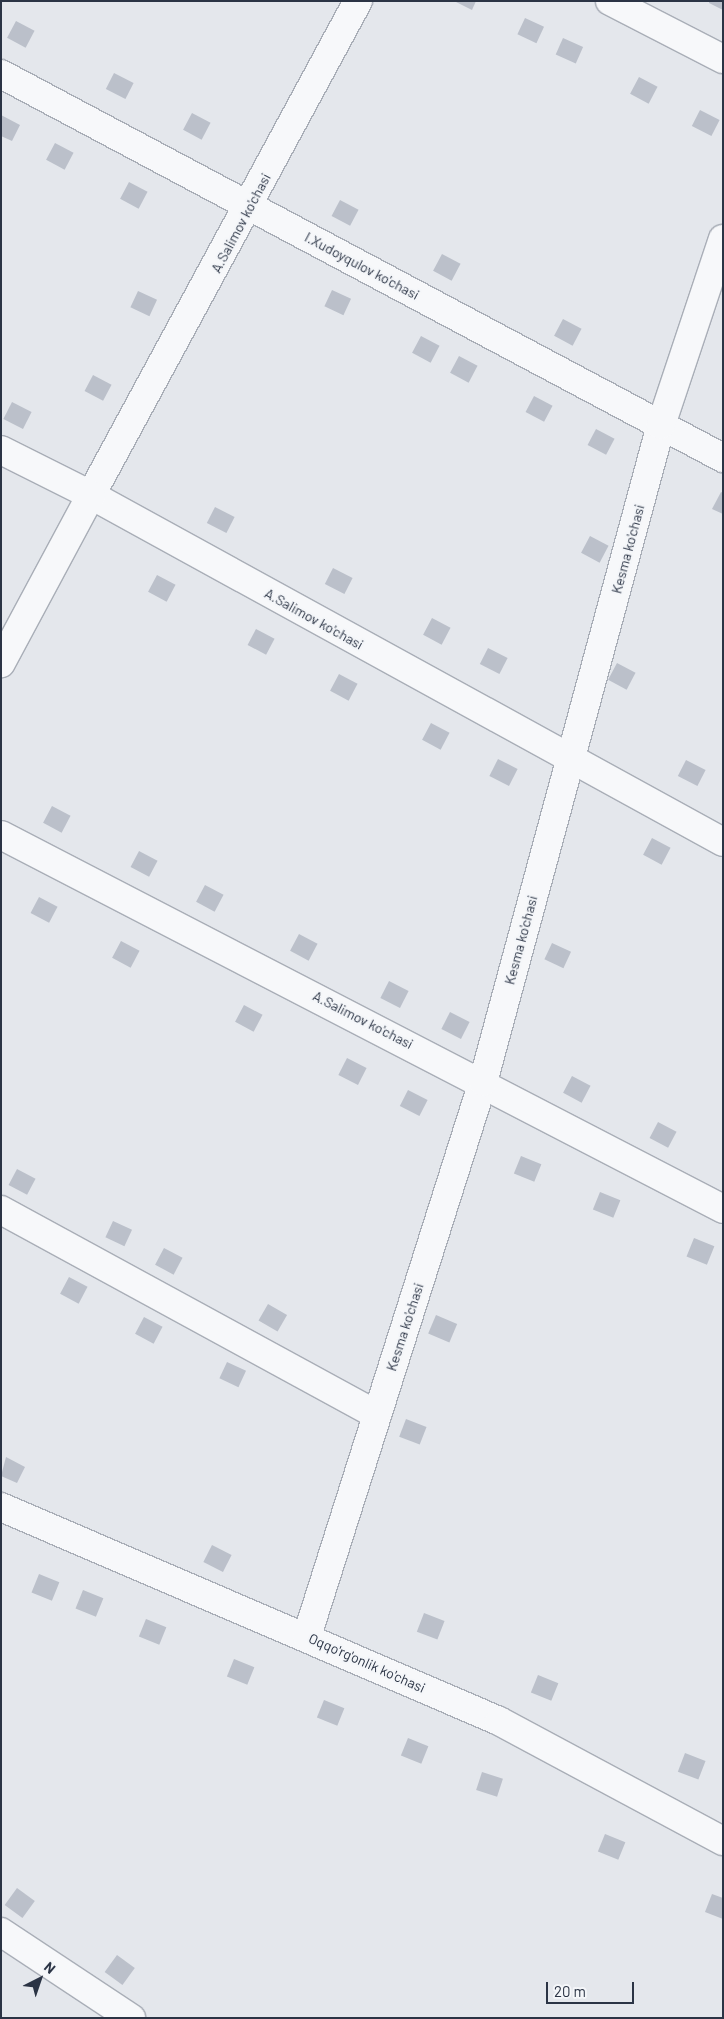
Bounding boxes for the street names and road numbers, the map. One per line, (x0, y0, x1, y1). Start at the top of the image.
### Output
street label: A.Salimov ko'chasi (208, 170, 274, 276)
street label: I.Xudoyqulov ko'chasi (302, 229, 422, 303)
street label: Kesma ko'chasi (608, 503, 648, 595)
street label: A.Salimov ko'chasi (262, 585, 366, 653)
street label: Kesma ko'chasi (501, 894, 541, 986)
street label: A.Salimov ko'chasi (310, 987, 416, 1053)
street label: Kesma ko'chasi (383, 1281, 427, 1373)
street label: Oqqo'rg'onlik ko'chasi (306, 1630, 428, 1696)

